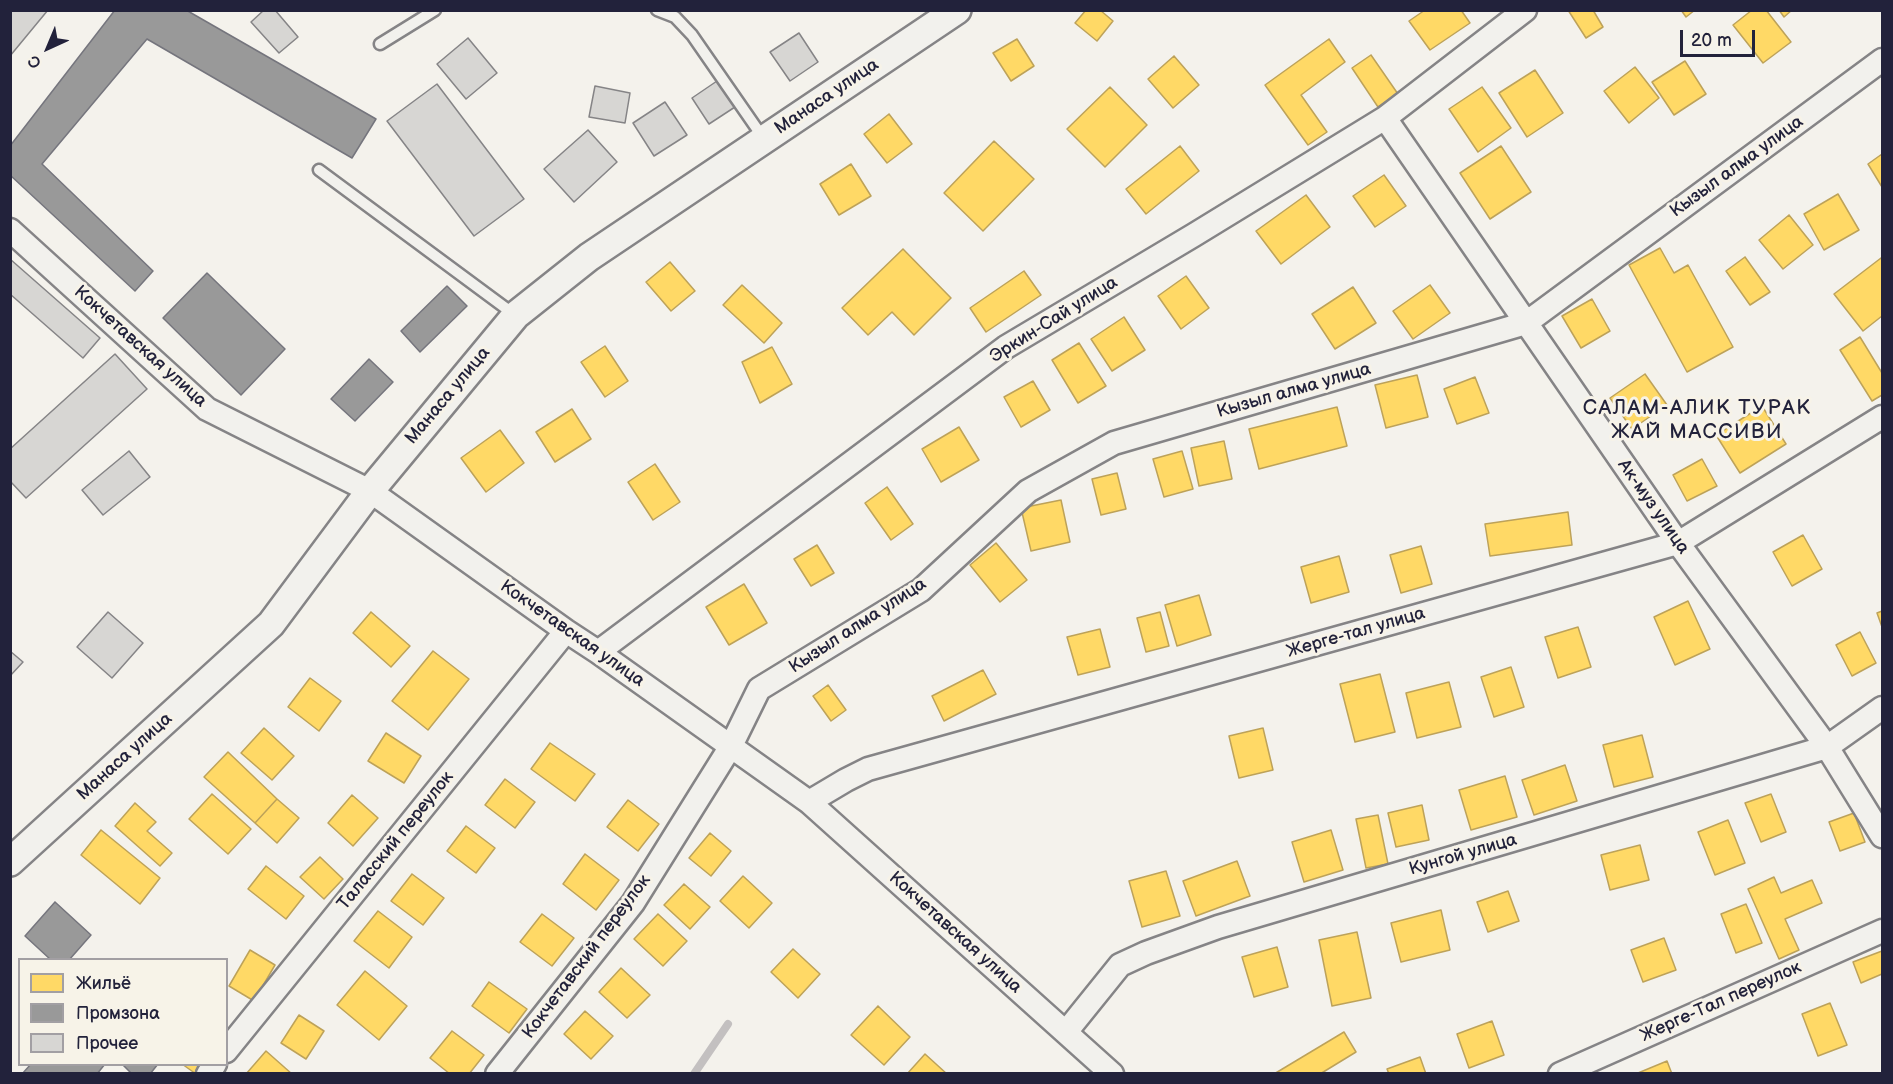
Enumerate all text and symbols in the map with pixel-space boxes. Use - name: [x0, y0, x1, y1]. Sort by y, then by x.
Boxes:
- north arrow: [18, 18, 78, 78]
- scale bar: [1683, 18, 1758, 56]
- text: 20 m: [1691, 30, 1732, 51]
- text: С: [25, 51, 46, 72]
- street label: Манаса улица: [771, 54, 883, 140]
- street label: Кызыл алма улица: [1666, 111, 1808, 223]
- street label: Эркин-Сай улица: [986, 272, 1122, 368]
- street label: Кокчетавская улица: [69, 282, 211, 412]
- street label: Манаса улица: [401, 343, 495, 449]
- street label: Кызыл алма улица: [1214, 359, 1374, 423]
- district label: САЛАМ-АЛИК ТУРАК ЖАЙ МАССИВИ: [1583, 396, 1811, 446]
- street label: Ак-муз улица: [1612, 456, 1694, 558]
- street label: Кызыл алма улица: [785, 574, 931, 678]
- street label: Кокчетавская улица: [496, 576, 648, 692]
- street label: Жерге-тал улица: [1284, 603, 1428, 663]
- street label: Манаса улица: [73, 709, 177, 805]
- street label: Таласский переулок: [333, 767, 459, 915]
- street label: Кунгой улица: [1407, 829, 1519, 881]
- street label: Кокчетавская улица: [884, 868, 1026, 998]
- street label: Кокчетавский переулок: [518, 871, 656, 1043]
- street label: Жерге-Тал переулок: [1637, 957, 1805, 1047]
- legend: [18, 958, 228, 1066]
- text: Жильё: [76, 973, 131, 994]
- text: Промзона: [76, 1003, 160, 1024]
- text: Прочее: [76, 1033, 138, 1054]

